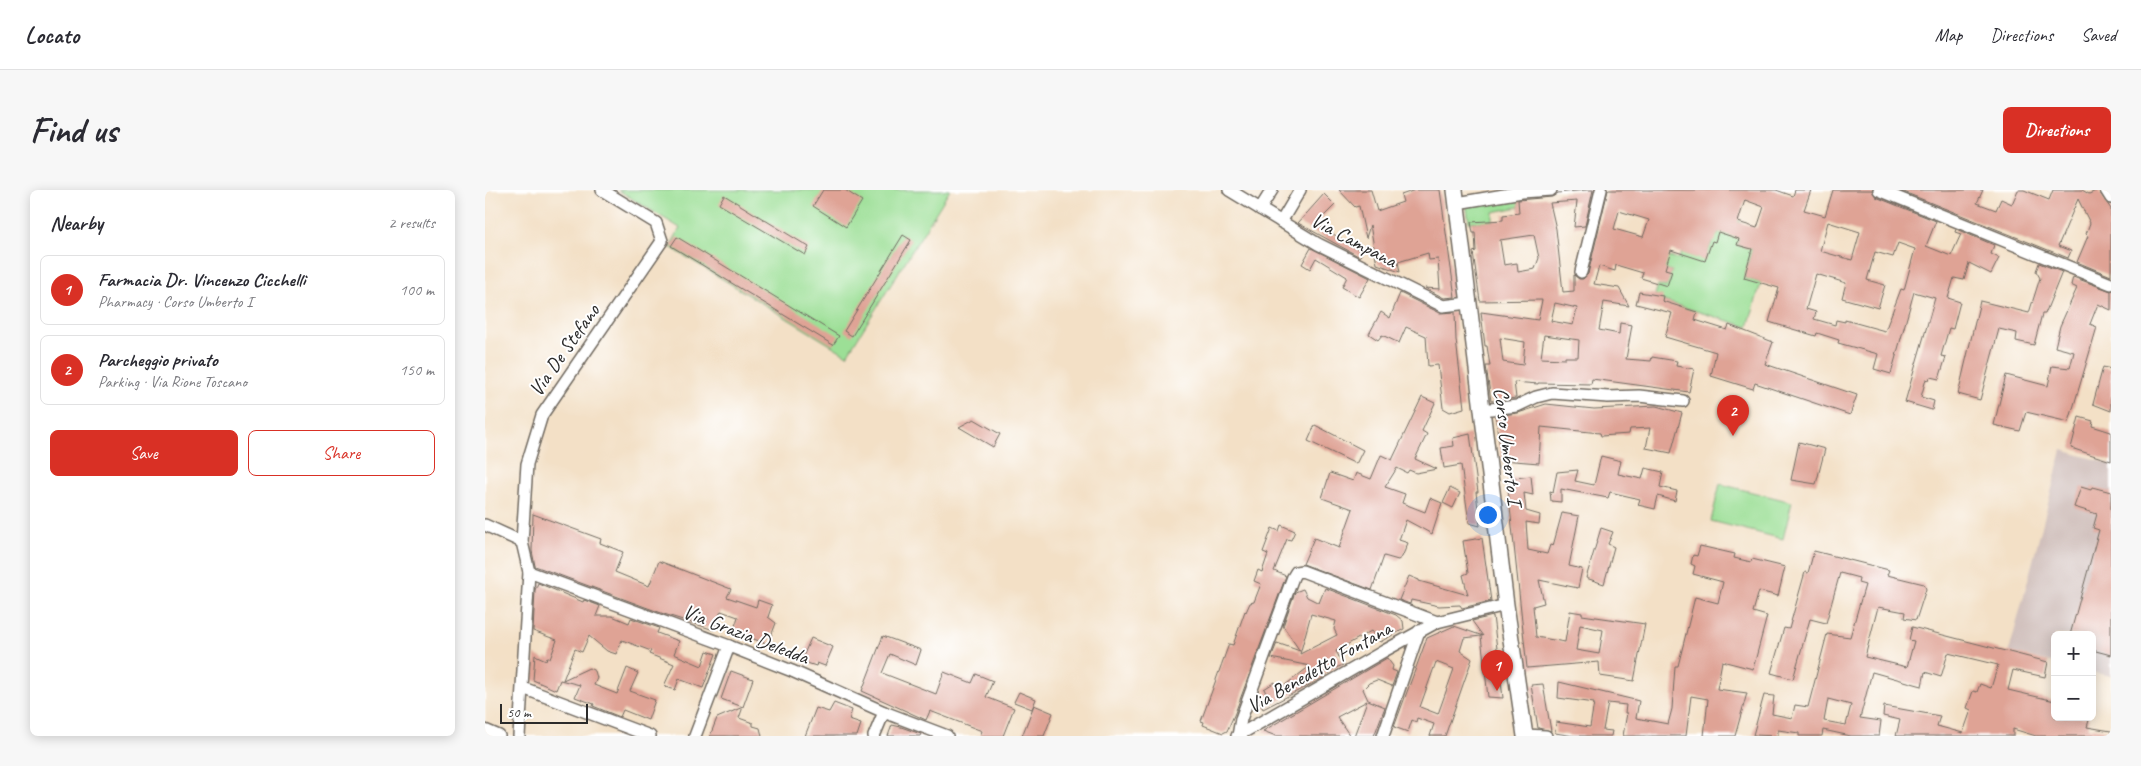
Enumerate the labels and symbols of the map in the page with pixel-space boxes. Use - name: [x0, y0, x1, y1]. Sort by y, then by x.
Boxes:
- street label: Via Campana: [1307, 207, 1403, 274]
- street label: Via De Stefano: [523, 298, 606, 401]
- street label: Corso Umberto I: [1488, 386, 1529, 511]
- pin: 2: [1717, 395, 1749, 436]
- your location: [1475, 502, 1501, 528]
- street label: Via Grazia Deledda: [679, 598, 814, 670]
- street label: Via Benedetto Fontana: [1242, 614, 1398, 719]
- pin: 1: [1481, 650, 1513, 691]
- scale bar: [500, 701, 587, 724]

